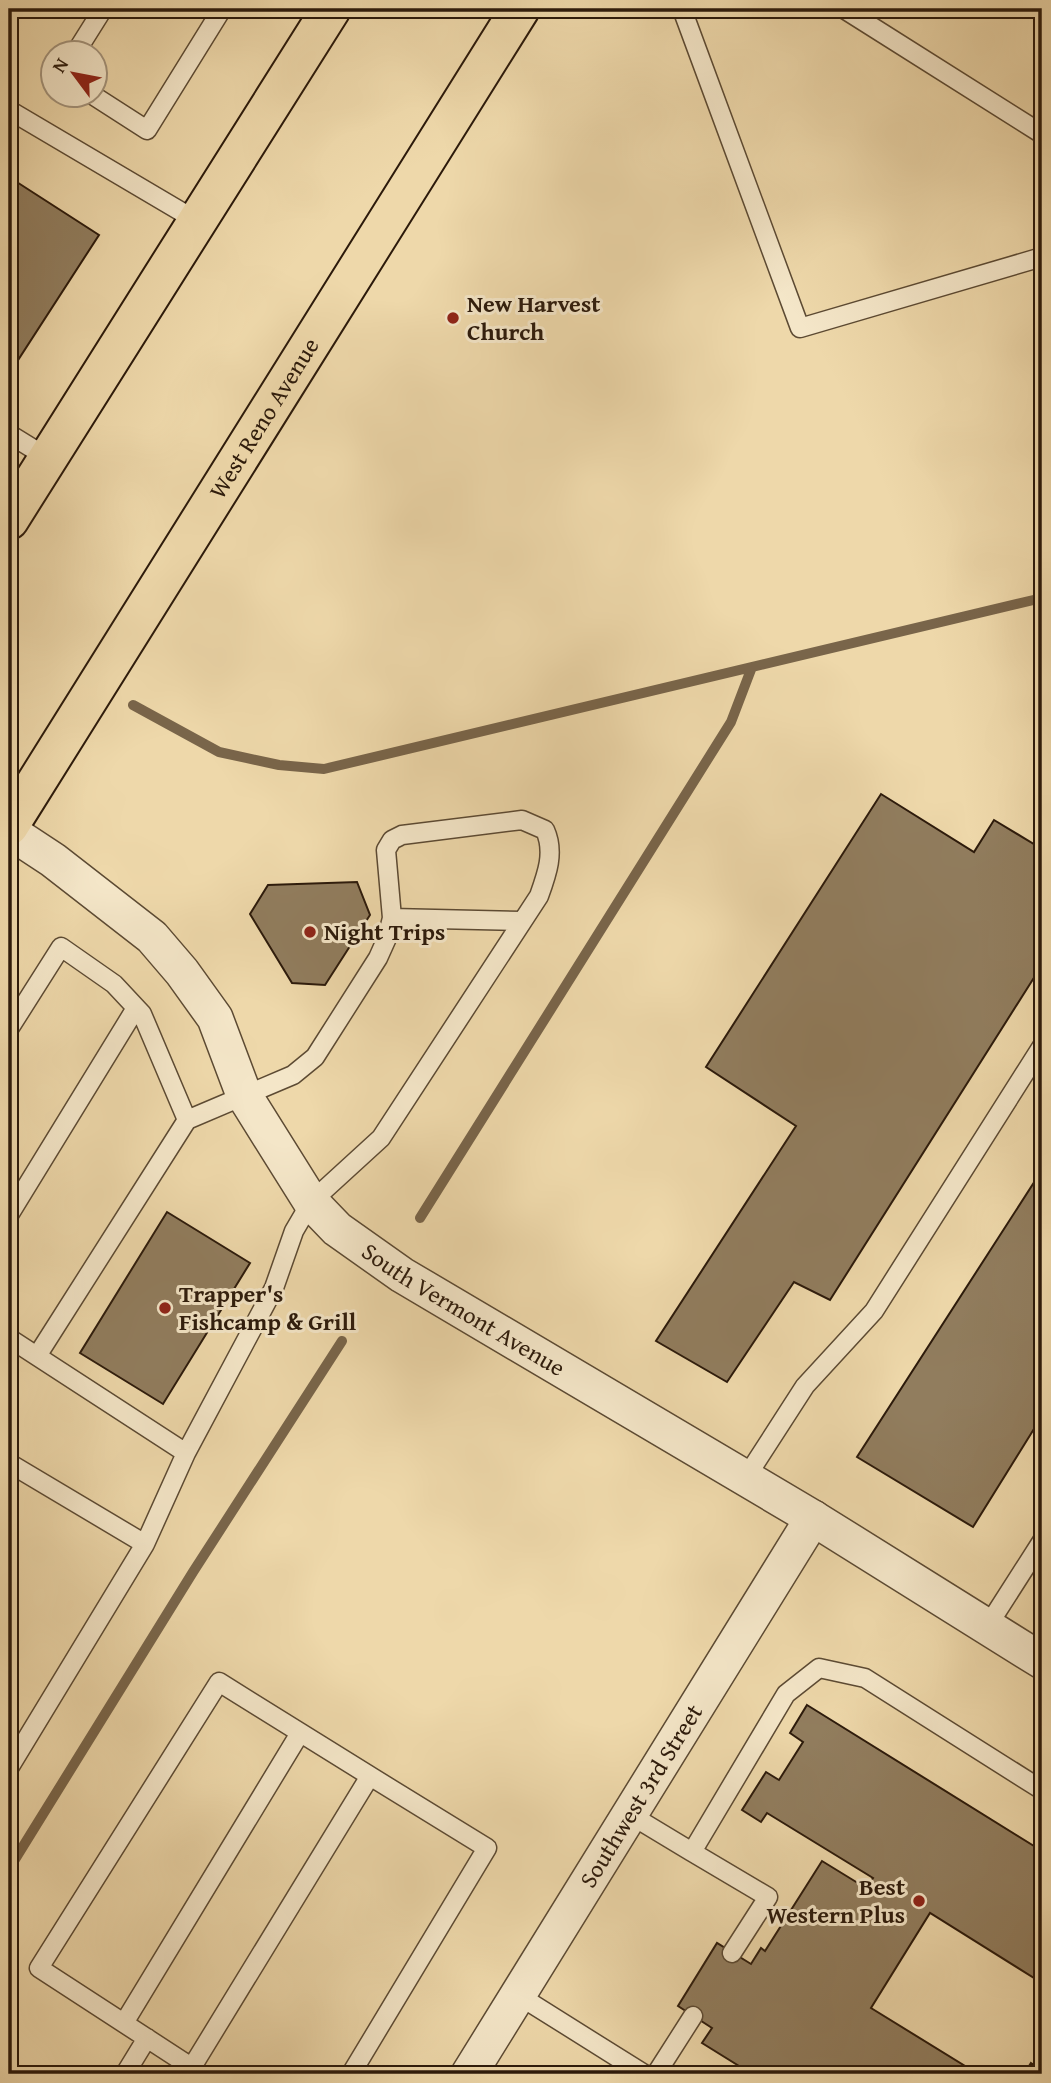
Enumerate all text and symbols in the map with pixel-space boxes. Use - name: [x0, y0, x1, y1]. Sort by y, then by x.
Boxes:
- north arrow: [38, 38, 108, 108]
- text: N: [44, 52, 75, 78]
- place label: New Harvest Church: [467, 286, 600, 349]
- marker: New Harvest Church: [445, 310, 461, 326]
- street label: West Reno Avenue: [200, 331, 327, 505]
- place label: Night Trips: [324, 914, 445, 949]
- marker: Night Trips: [302, 924, 318, 940]
- street label: South Vermont Avenue: [355, 1234, 572, 1385]
- place label: Trapper's Fishcamp & Grill: [179, 1276, 357, 1339]
- marker: Trapper's Fishcamp & Grill: [157, 1300, 173, 1316]
- street label: Southwest 3rd Street: [570, 1697, 711, 1894]
- place label: Best Western Plus: [767, 1869, 905, 1932]
- marker: Best Western Plus: [911, 1893, 927, 1909]

